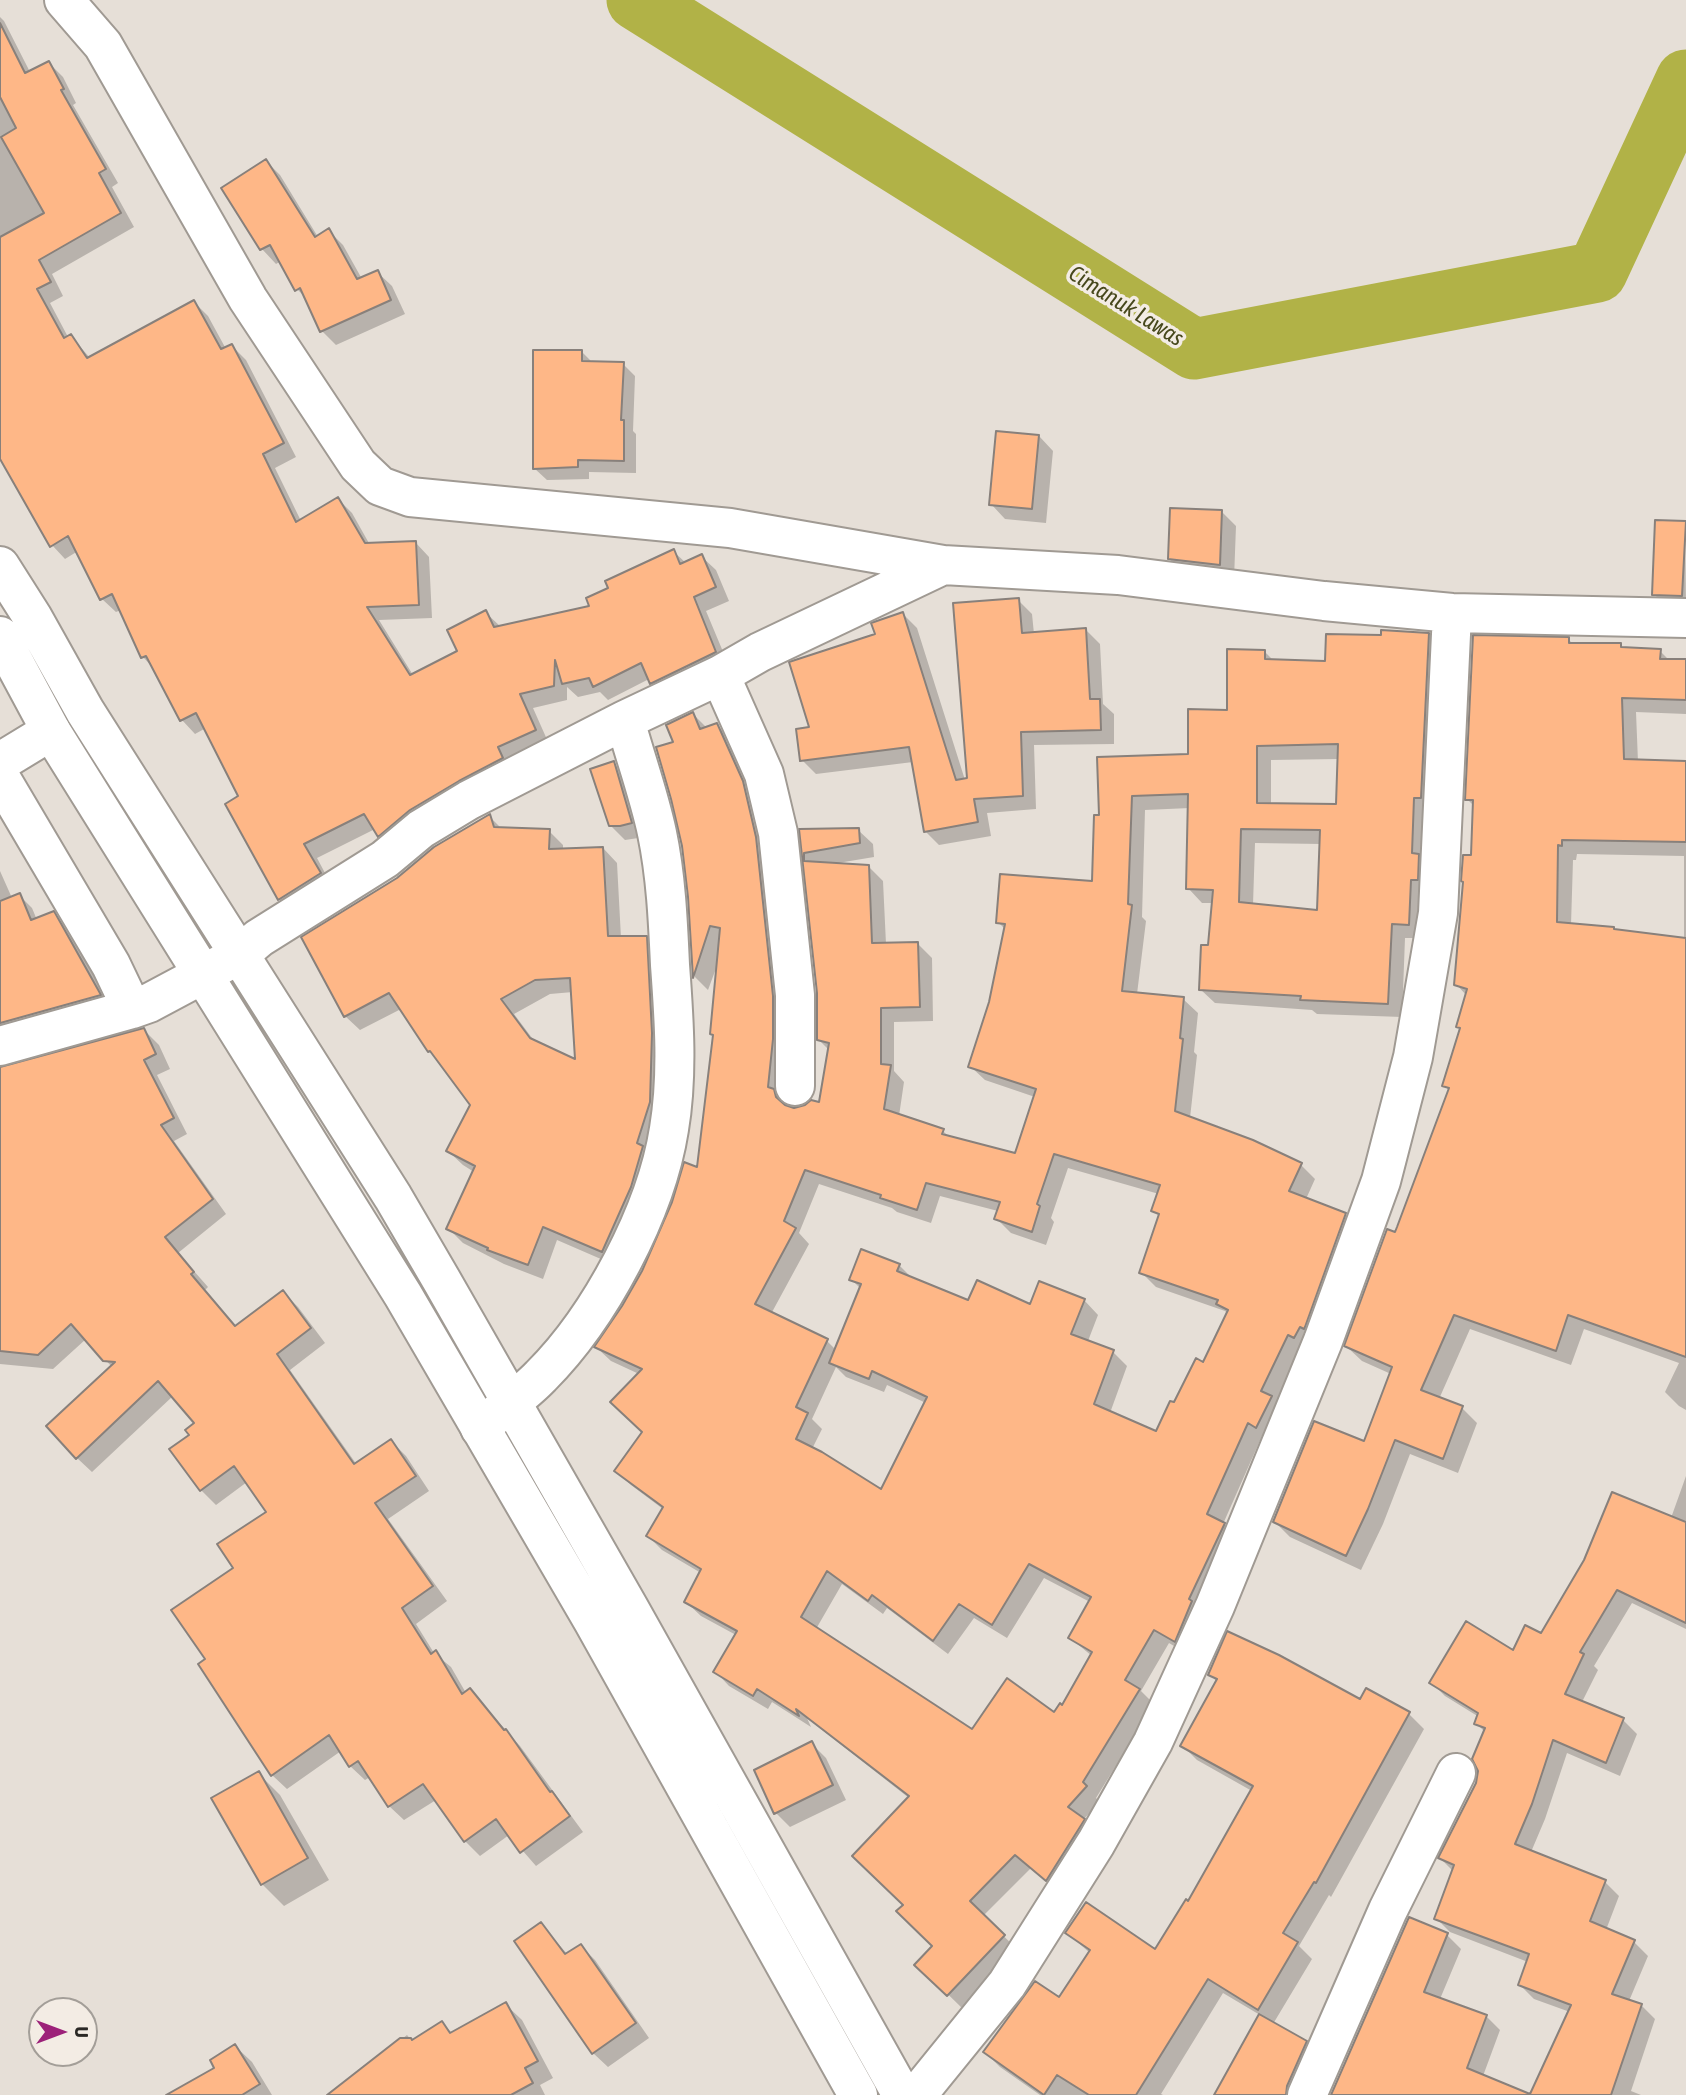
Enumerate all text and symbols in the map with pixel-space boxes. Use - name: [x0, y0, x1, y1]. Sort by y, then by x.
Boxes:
- water label: Cimanuk Lawas: [1063, 260, 1189, 352]
- north arrow: [28, 1997, 98, 2067]
- text: U: [71, 2026, 93, 2038]

